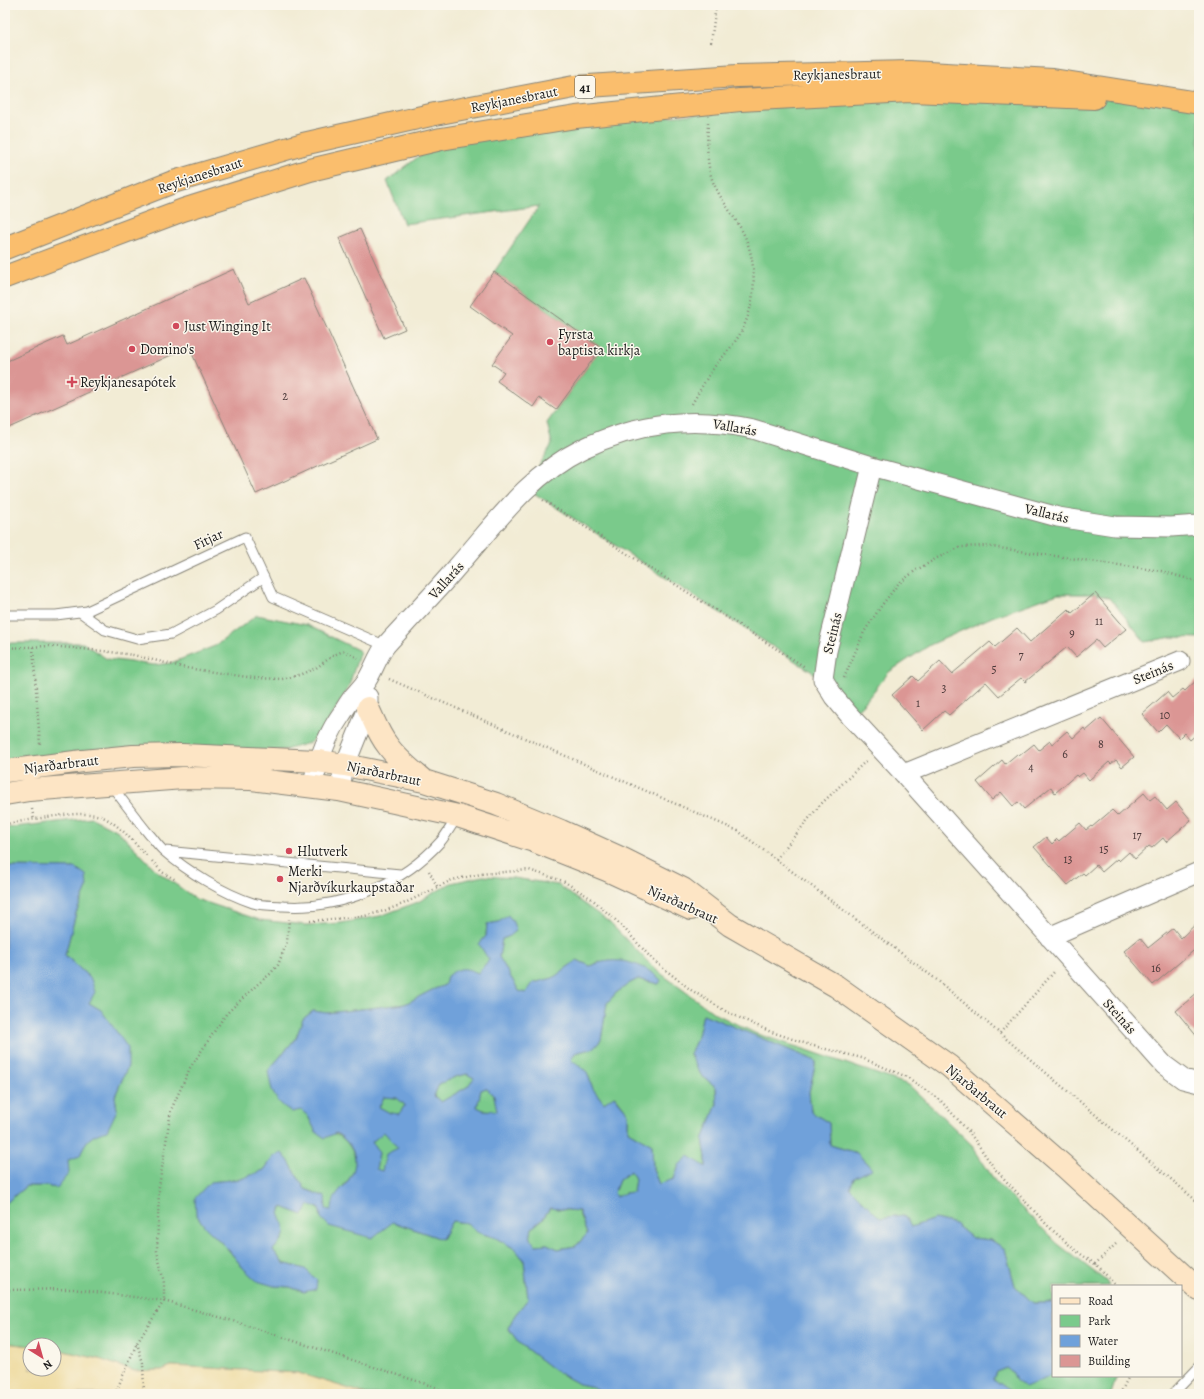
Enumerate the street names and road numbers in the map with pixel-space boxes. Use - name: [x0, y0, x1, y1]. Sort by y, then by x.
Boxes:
- street label: Reykjanesbraut: [793, 64, 882, 85]
- road number: 41: [575, 76, 595, 98]
- street label: Reykjanesbraut: [469, 82, 560, 117]
- street label: Reykjanesbraut: [155, 153, 245, 198]
- street label: Vallarás: [710, 414, 759, 441]
- street label: Vallarás: [1022, 499, 1071, 528]
- street label: Fitjar: [190, 524, 227, 555]
- street label: Vallarás: [424, 557, 468, 604]
- street label: Steinás: [818, 610, 847, 656]
- street label: Steinás: [1130, 656, 1176, 689]
- street label: Njarðarbraut: [22, 750, 100, 779]
- street label: Njarðarbraut: [345, 756, 423, 791]
- street label: Njarðarbraut: [645, 880, 721, 929]
- street label: Steinás: [1098, 994, 1141, 1038]
- street label: Njarðarbraut: [942, 1060, 1012, 1123]

